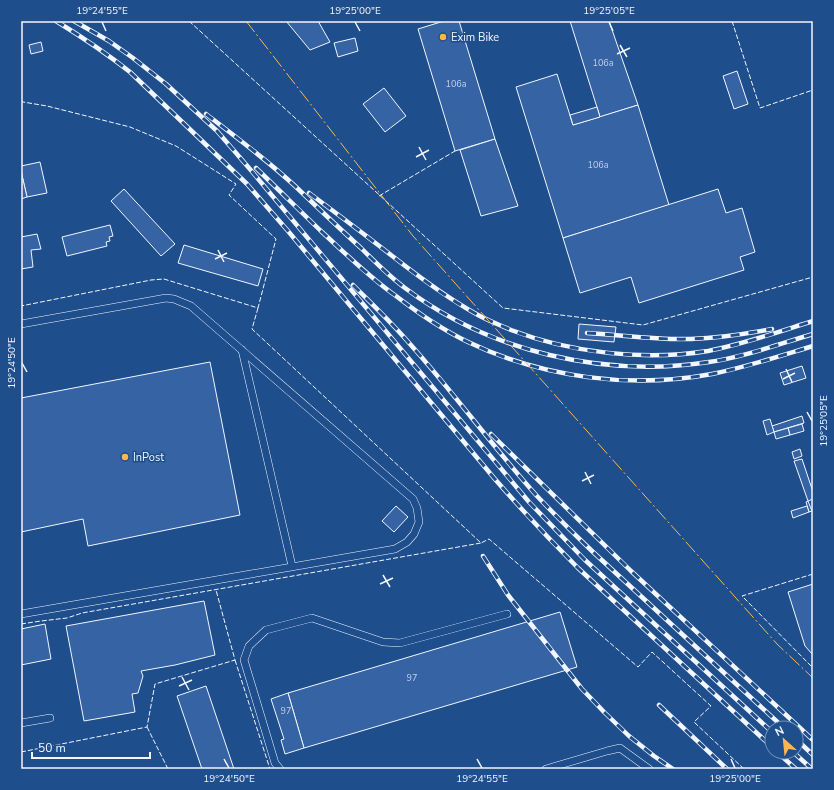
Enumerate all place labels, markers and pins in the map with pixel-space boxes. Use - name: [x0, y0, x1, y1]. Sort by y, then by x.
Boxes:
- place label: Exim Bike: [451, 30, 499, 45]
- marker: Exim Bike: [438, 32, 448, 42]
- place label: InPost: [133, 450, 164, 465]
- marker: InPost: [120, 452, 130, 462]

